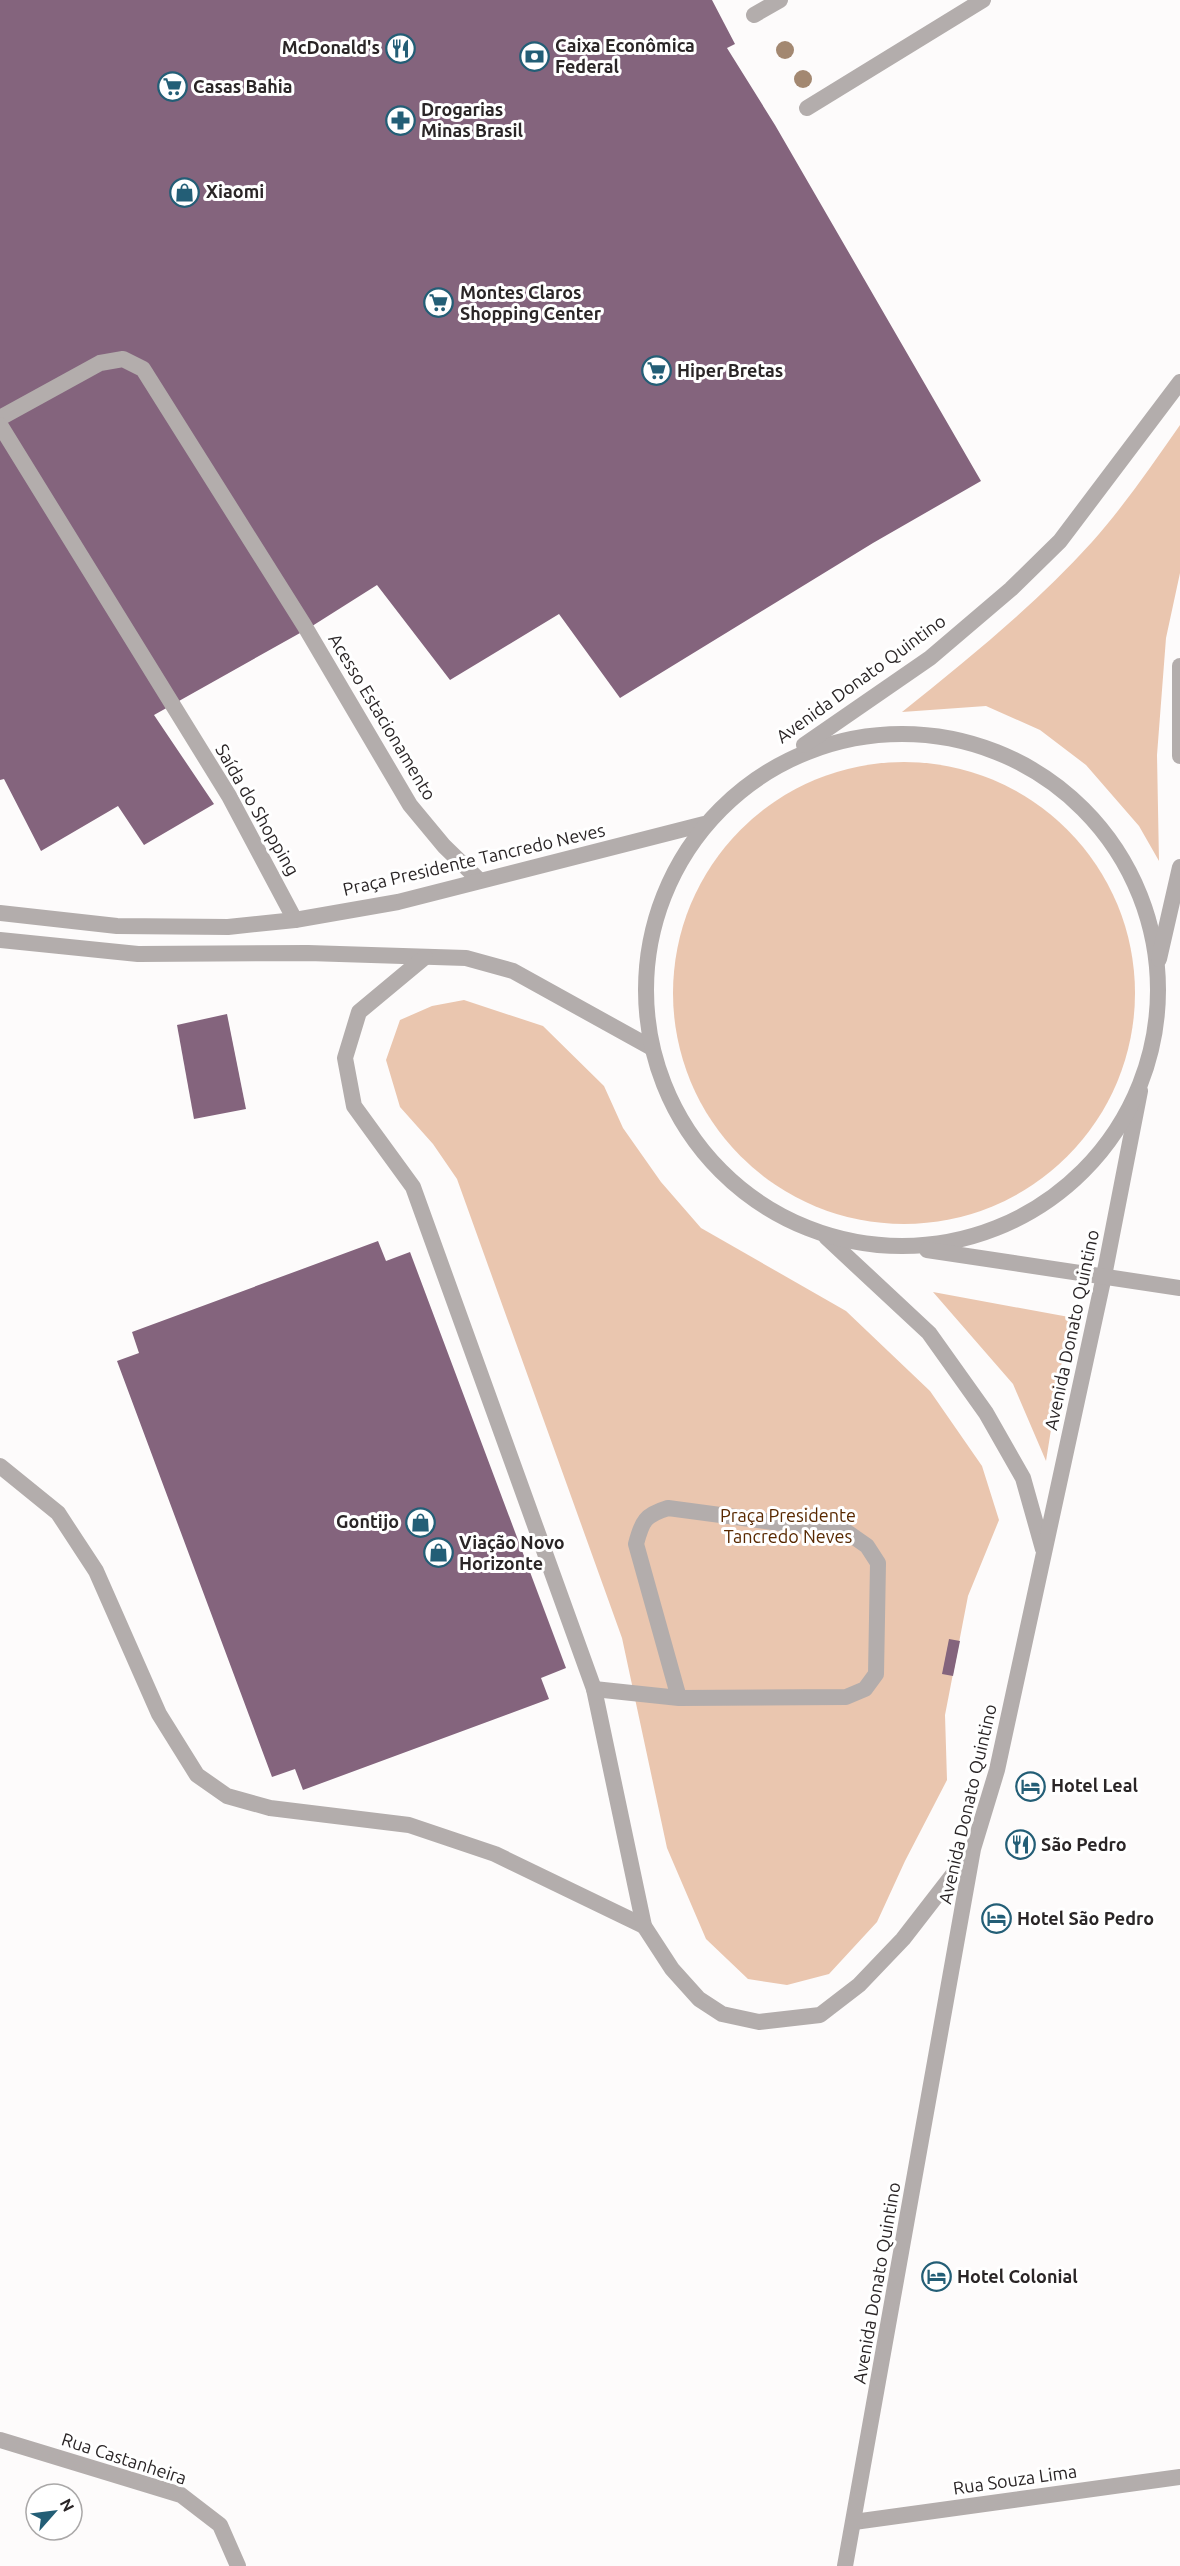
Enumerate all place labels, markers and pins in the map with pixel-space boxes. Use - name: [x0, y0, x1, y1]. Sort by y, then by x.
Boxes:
- restaurant icon: McDonald's: [385, 32, 417, 64]
- place label: Caixa Econômica Federal: [555, 35, 695, 76]
- place label: McDonald's: [282, 37, 380, 57]
- bank icon: Caixa Econômica Federal: [518, 40, 550, 72]
- supermarket icon: Casas Bahia: [156, 71, 188, 103]
- place label: Casas Bahia: [193, 76, 292, 96]
- place label: Drogarias Minas Brasil: [421, 99, 524, 140]
- pharmacy icon: Drogarias Minas Brasil: [384, 104, 416, 136]
- shop icon: Xiaomi: [169, 176, 201, 208]
- place label: Xiaomi: [206, 181, 264, 201]
- place label: Montes Claros Shopping Center: [460, 282, 602, 323]
- supermarket icon: Montes Claros Shopping Center: [423, 287, 455, 319]
- supermarket icon: Hiper Bretas: [640, 355, 672, 387]
- place label: Hiper Bretas: [677, 360, 783, 380]
- shop icon: Gontijo: [404, 1506, 436, 1538]
- place label: Gontijo: [336, 1511, 399, 1531]
- place label: Viação Novo Horizonte: [459, 1532, 565, 1573]
- shop icon: Viação Novo Horizonte: [422, 1537, 454, 1569]
- hotel icon: Hotel Leal: [1014, 1770, 1046, 1802]
- place label: Hotel Leal: [1051, 1775, 1138, 1795]
- restaurant icon: São Pedro: [1004, 1829, 1036, 1861]
- place label: São Pedro: [1041, 1834, 1127, 1854]
- hotel icon: Hotel São Pedro: [980, 1903, 1012, 1935]
- place label: Hotel São Pedro: [1017, 1908, 1154, 1928]
- hotel icon: Hotel Colonial: [920, 2261, 952, 2293]
- place label: Hotel Colonial: [957, 2266, 1078, 2286]

